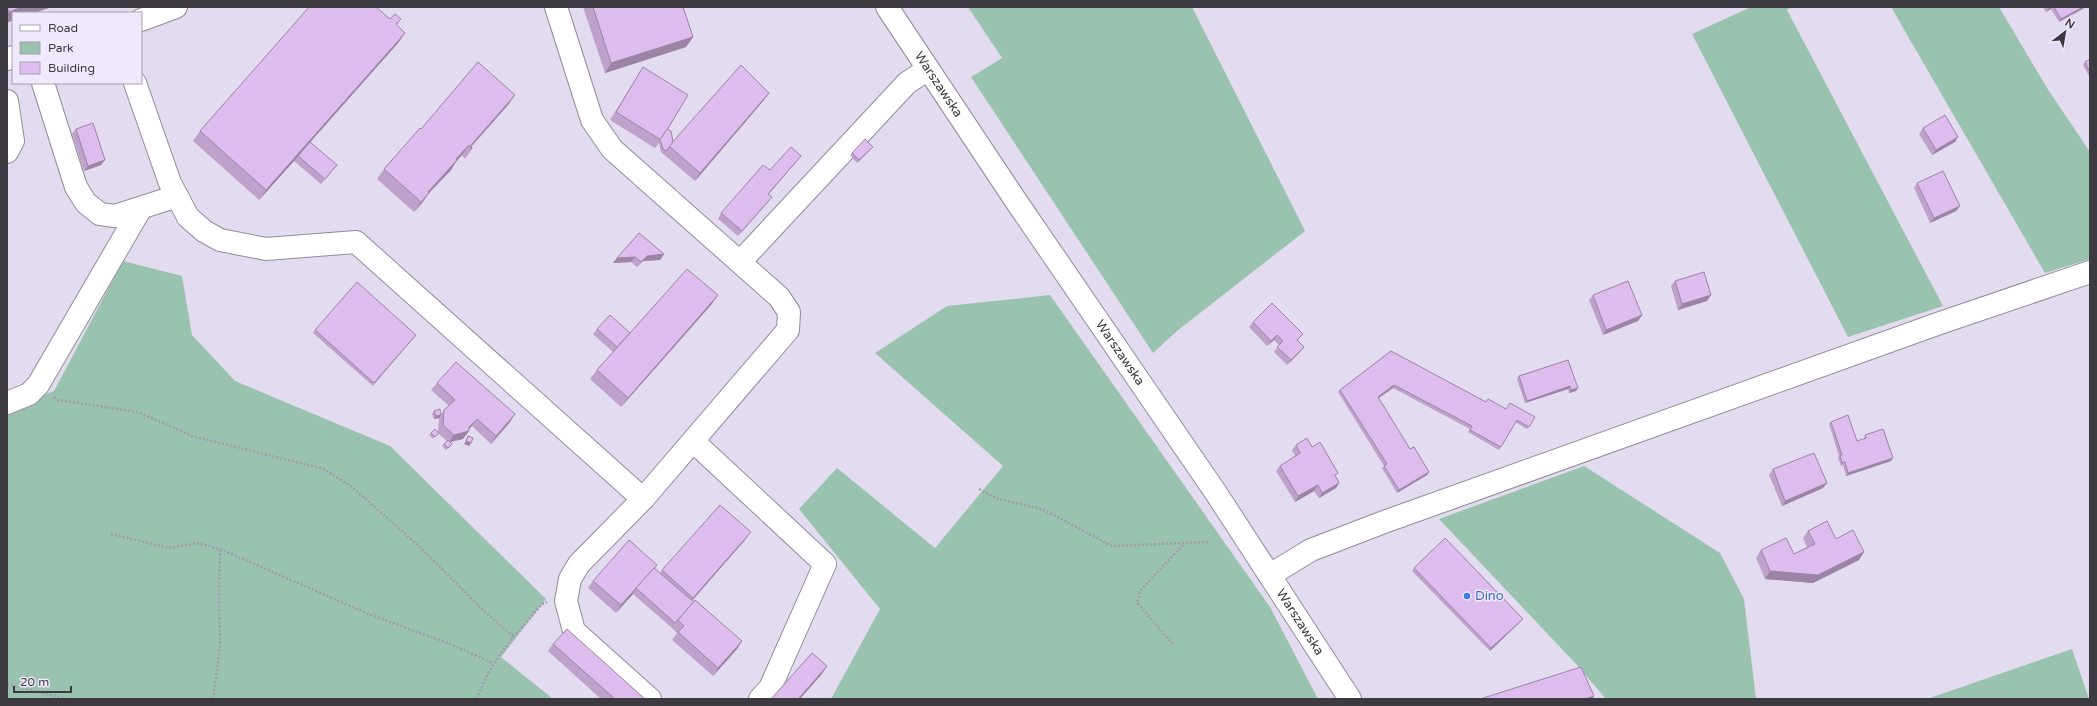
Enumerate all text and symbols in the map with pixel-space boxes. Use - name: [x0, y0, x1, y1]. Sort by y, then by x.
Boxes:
- legend: [12, 12, 142, 84]
- north arrow: [2045, 12, 2085, 52]
- text: N: [2063, 16, 2077, 32]
- text: Road: [48, 21, 78, 35]
- text: Park: [48, 41, 74, 55]
- street label: Warszawska: [911, 48, 966, 120]
- text: Building: [48, 61, 95, 75]
- street label: Warszawska: [1092, 317, 1148, 389]
- street label: Warszawska: [1273, 586, 1327, 658]
- place label: Dino: [1475, 588, 1504, 604]
- marker: Dino: [1462, 591, 1472, 601]
- scale bar: [14, 668, 71, 694]
- text: 20 m: [20, 675, 49, 689]

